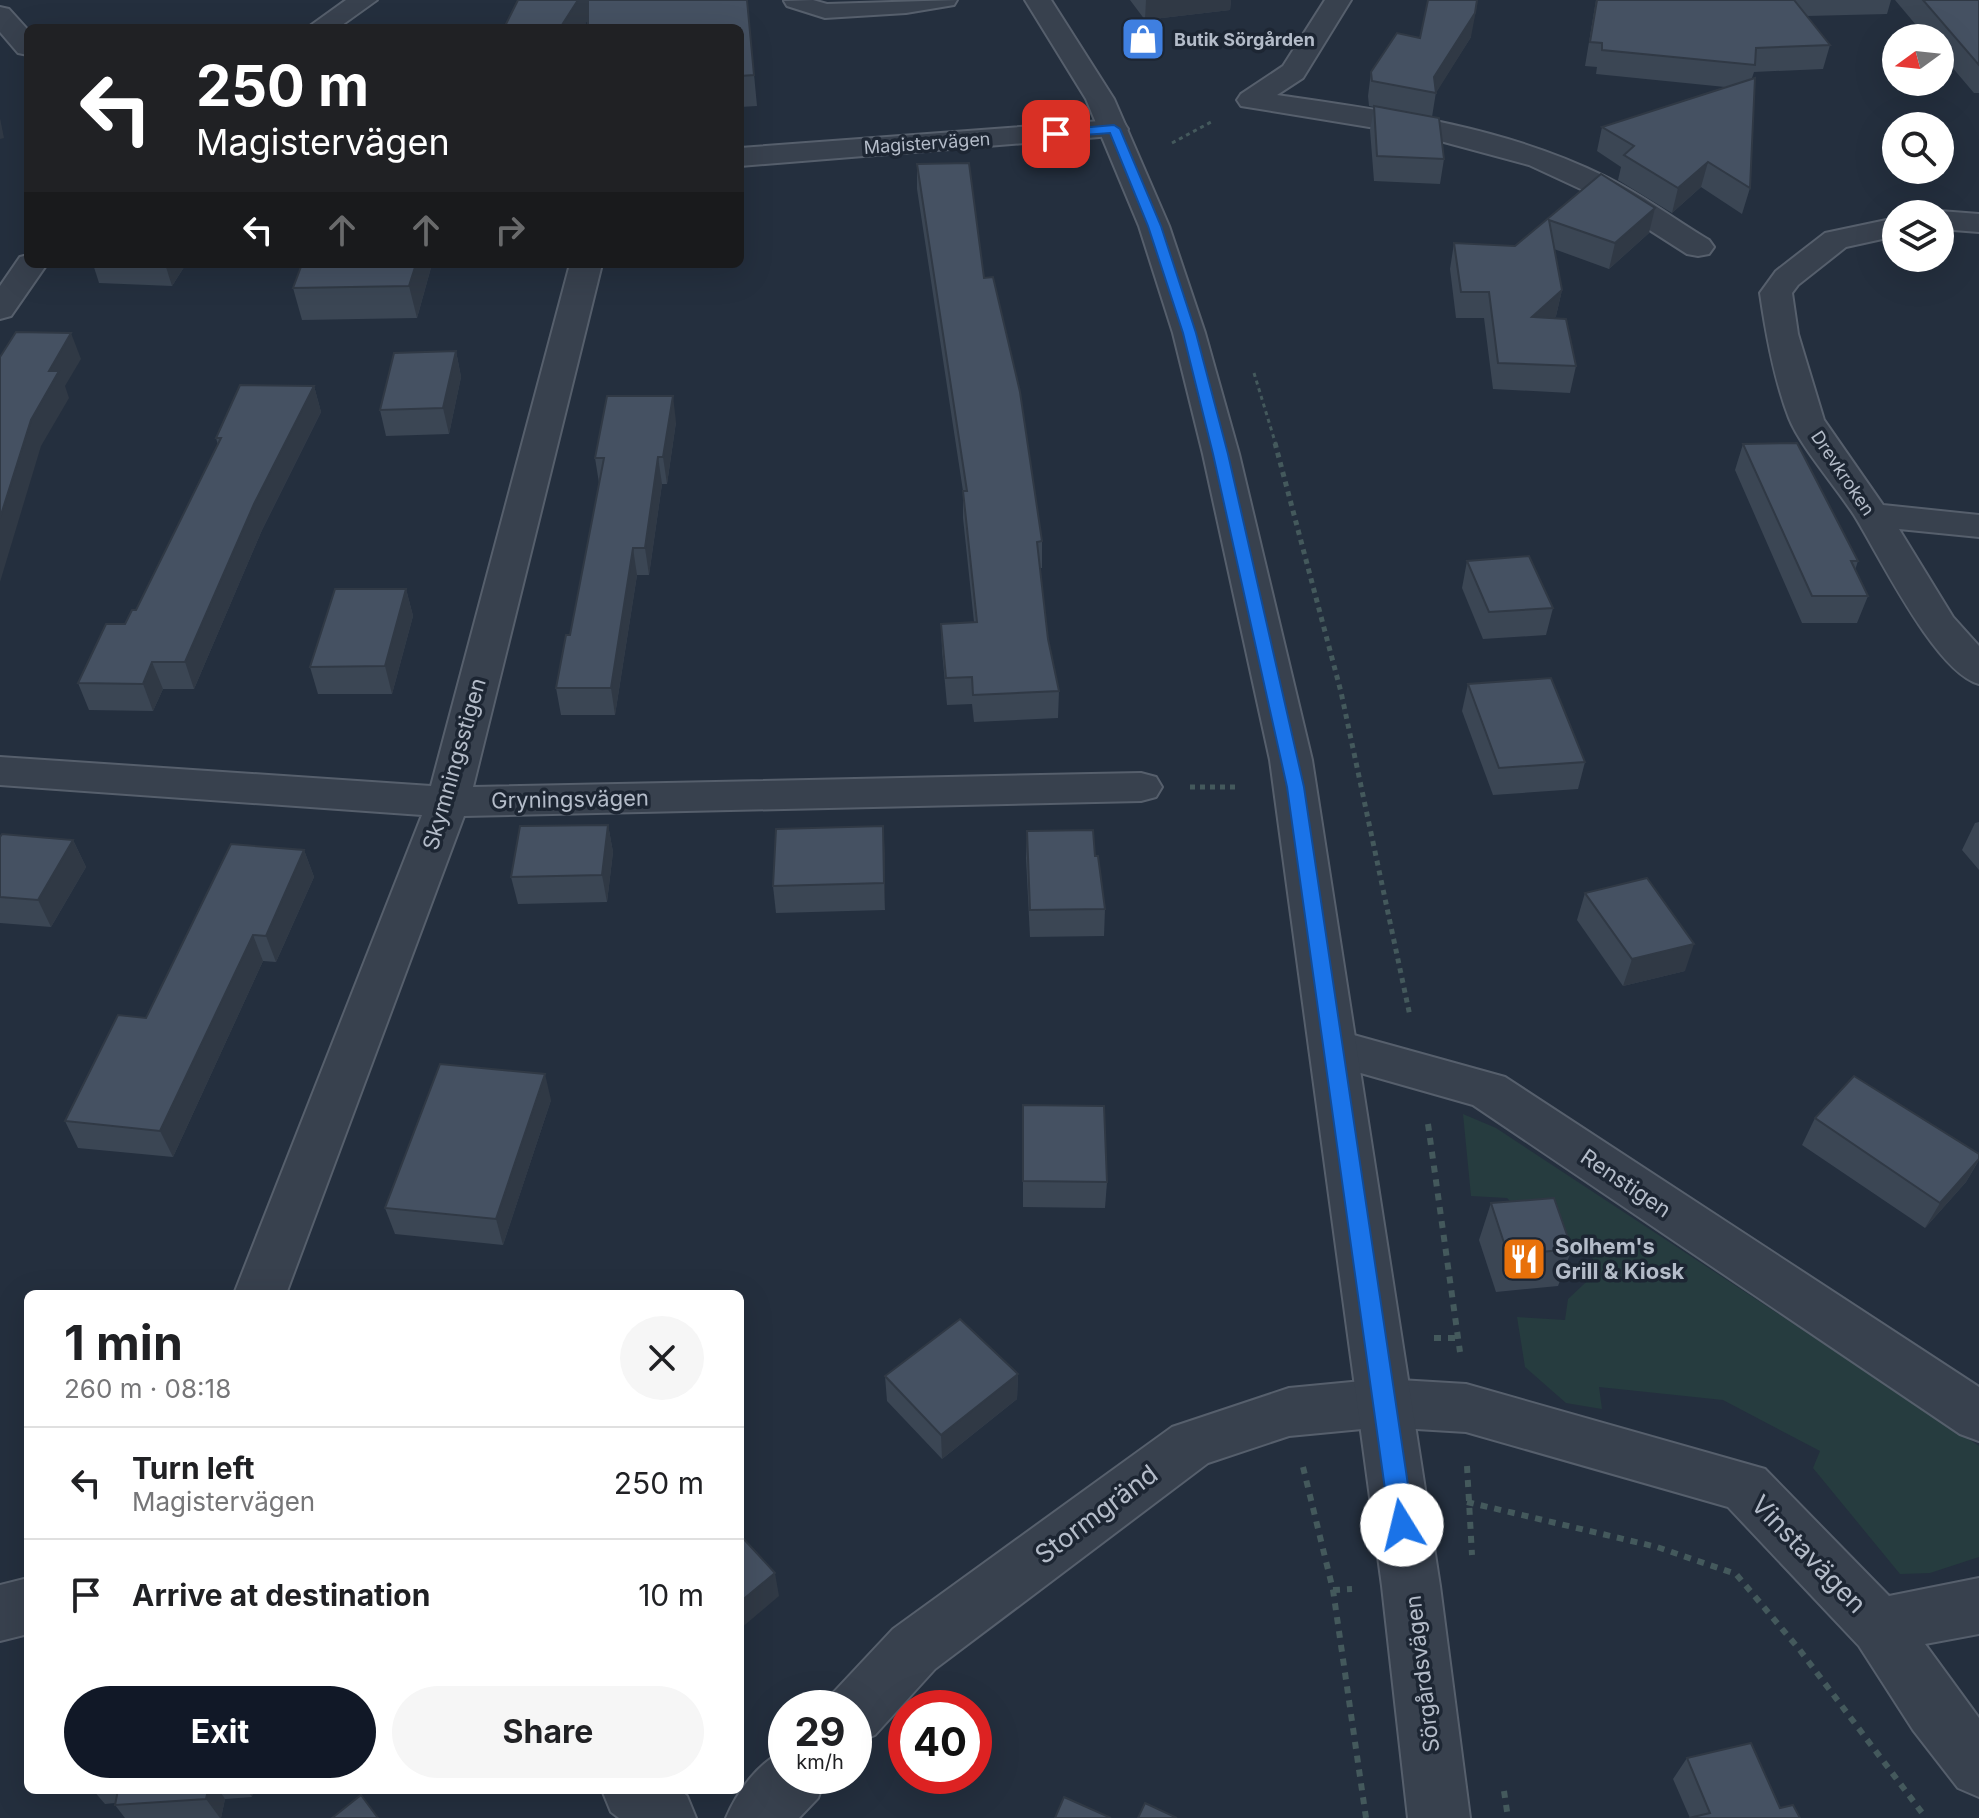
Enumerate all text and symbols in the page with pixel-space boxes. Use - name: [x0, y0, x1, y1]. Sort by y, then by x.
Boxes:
- shop icon: Butik Sörgården: [1119, 15, 1167, 63]
- north arrow: [1882, 24, 1954, 96]
- map controls: [1882, 24, 1954, 272]
- place label: Butik Sörgården: [1174, 29, 1315, 50]
- text: 250 m: [196, 52, 369, 120]
- icon: left: [64, 56, 168, 160]
- pin: [1022, 100, 1090, 168]
- icon: arrive: [1034, 112, 1078, 156]
- button: search: [1882, 112, 1954, 184]
- text: Magistervägen: [196, 120, 450, 164]
- street label: Magistervägen: [863, 128, 991, 158]
- button: layers: [1882, 200, 1954, 272]
- icon: left: [236, 208, 280, 252]
- icon: ahead: [320, 208, 364, 252]
- icon: ahead: [404, 208, 448, 252]
- icon: right: [488, 208, 532, 252]
- street label: Drevkroken: [1807, 427, 1879, 519]
- street label: Skymningsstigen: [417, 675, 491, 853]
- street label: Gryningsvägen: [491, 785, 649, 813]
- street label: Renstigen: [1576, 1143, 1676, 1223]
- place label: Solhem's Grill & Kiosk: [1555, 1233, 1684, 1284]
- restaurant icon: Solhem's Grill & Kiosk: [1500, 1235, 1548, 1283]
- text: 1 min: [64, 1313, 183, 1372]
- button: close: [620, 1316, 704, 1400]
- text: 260 m · 08:18: [64, 1373, 231, 1404]
- text: Turn left: [132, 1450, 254, 1486]
- street label: Stormgränd: [1029, 1458, 1163, 1570]
- icon: left: [64, 1461, 108, 1505]
- text: 250 m: [614, 1465, 704, 1501]
- position arrow: [1360, 1483, 1444, 1567]
- text: Magistervägen: [132, 1486, 315, 1517]
- street label: Vinstavägen: [1745, 1489, 1873, 1619]
- icon: arrive: [64, 1573, 108, 1617]
- text: Arrive at destination: [132, 1577, 430, 1613]
- text: 10 m: [638, 1577, 704, 1613]
- street label: Sörgårdsvägen: [1399, 1594, 1445, 1754]
- button: Exit: [64, 1686, 376, 1778]
- button: Share: [392, 1686, 704, 1778]
- speed limit sign: 40: [888, 1690, 992, 1794]
- text: 29: [794, 1707, 846, 1756]
- text: km/h: [796, 1750, 844, 1774]

